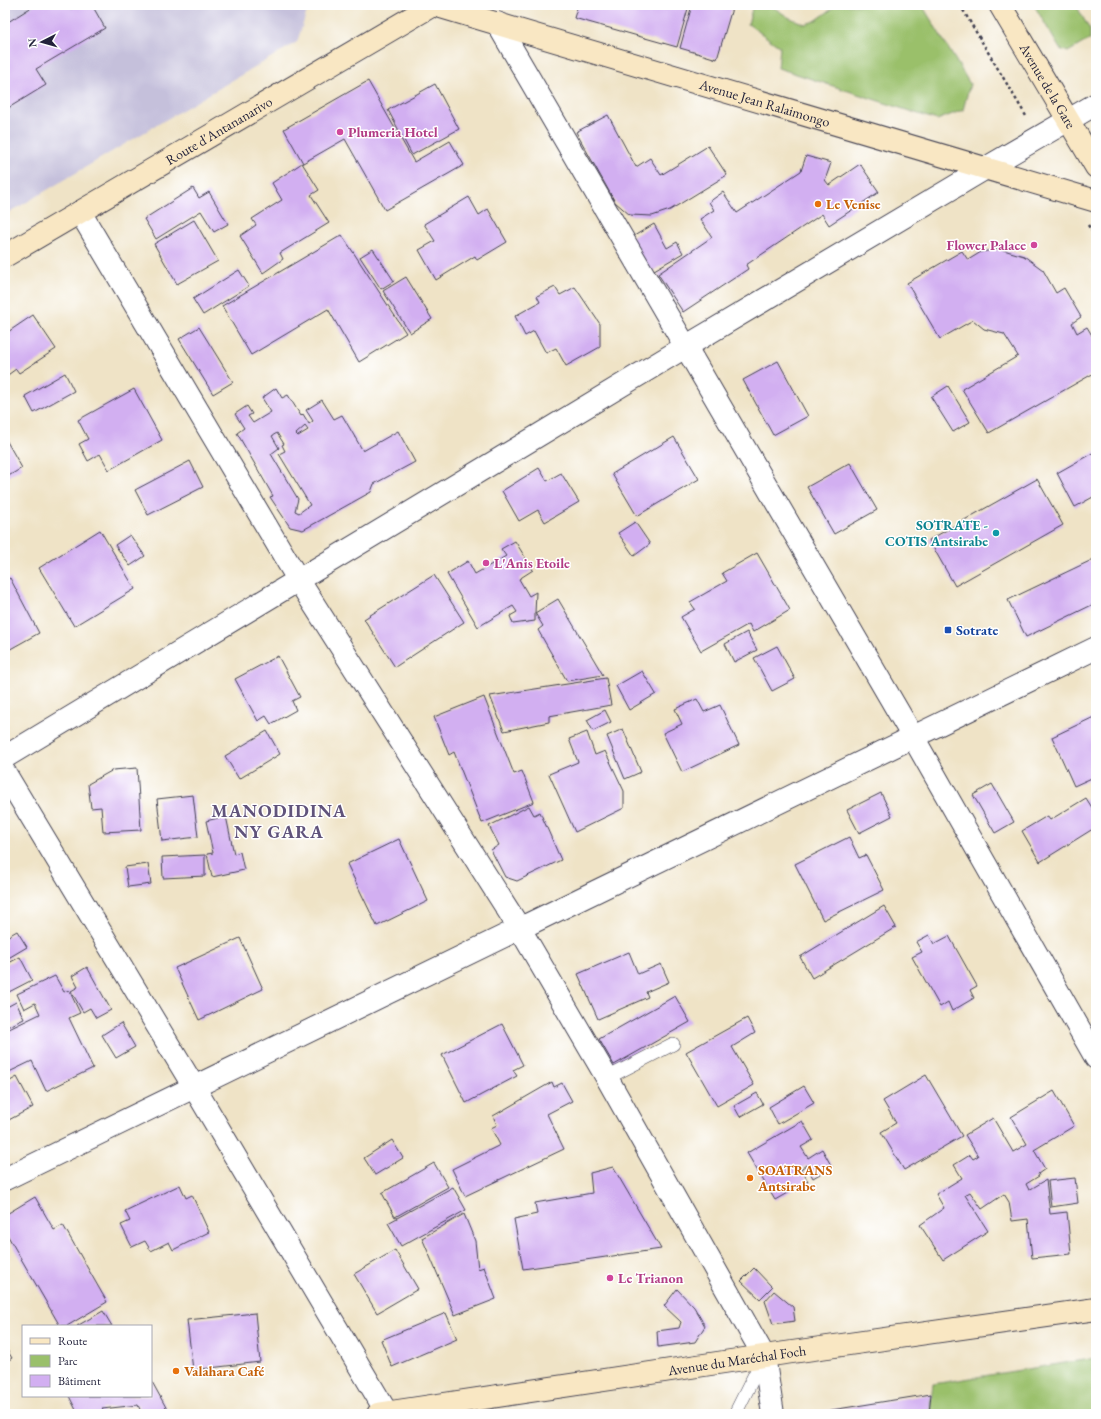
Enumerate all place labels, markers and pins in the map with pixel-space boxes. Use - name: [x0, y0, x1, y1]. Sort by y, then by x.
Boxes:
- place label: Plumeria Hotel: [348, 123, 438, 141]
- marker: Plumeria Hotel: [335, 127, 345, 137]
- place label: Le Venise: [826, 195, 881, 213]
- marker: Le Venise: [813, 199, 823, 209]
- place label: Flower Palace: [947, 236, 1026, 254]
- marker: Flower Palace: [1029, 240, 1039, 250]
- place label: SOTRATE - COTIS Antsirabe: [885, 516, 989, 550]
- marker: SOTRATE - COTIS Antsirabe: [991, 528, 1001, 538]
- place label: L'Anis Etoile: [494, 554, 570, 572]
- marker: L'Anis Etoile: [481, 558, 491, 568]
- place label: Sotrate: [956, 621, 998, 639]
- marker: Sotrate: [943, 625, 953, 635]
- place label: SOATRANS Antsirabe: [757, 1161, 832, 1195]
- marker: SOATRANS Antsirabe: [745, 1173, 755, 1183]
- place label: Le Trianon: [618, 1269, 684, 1287]
- marker: Le Trianon: [605, 1273, 615, 1283]
- place label: Valahara Café: [184, 1362, 264, 1380]
- marker: Valahara Café: [171, 1366, 181, 1376]

